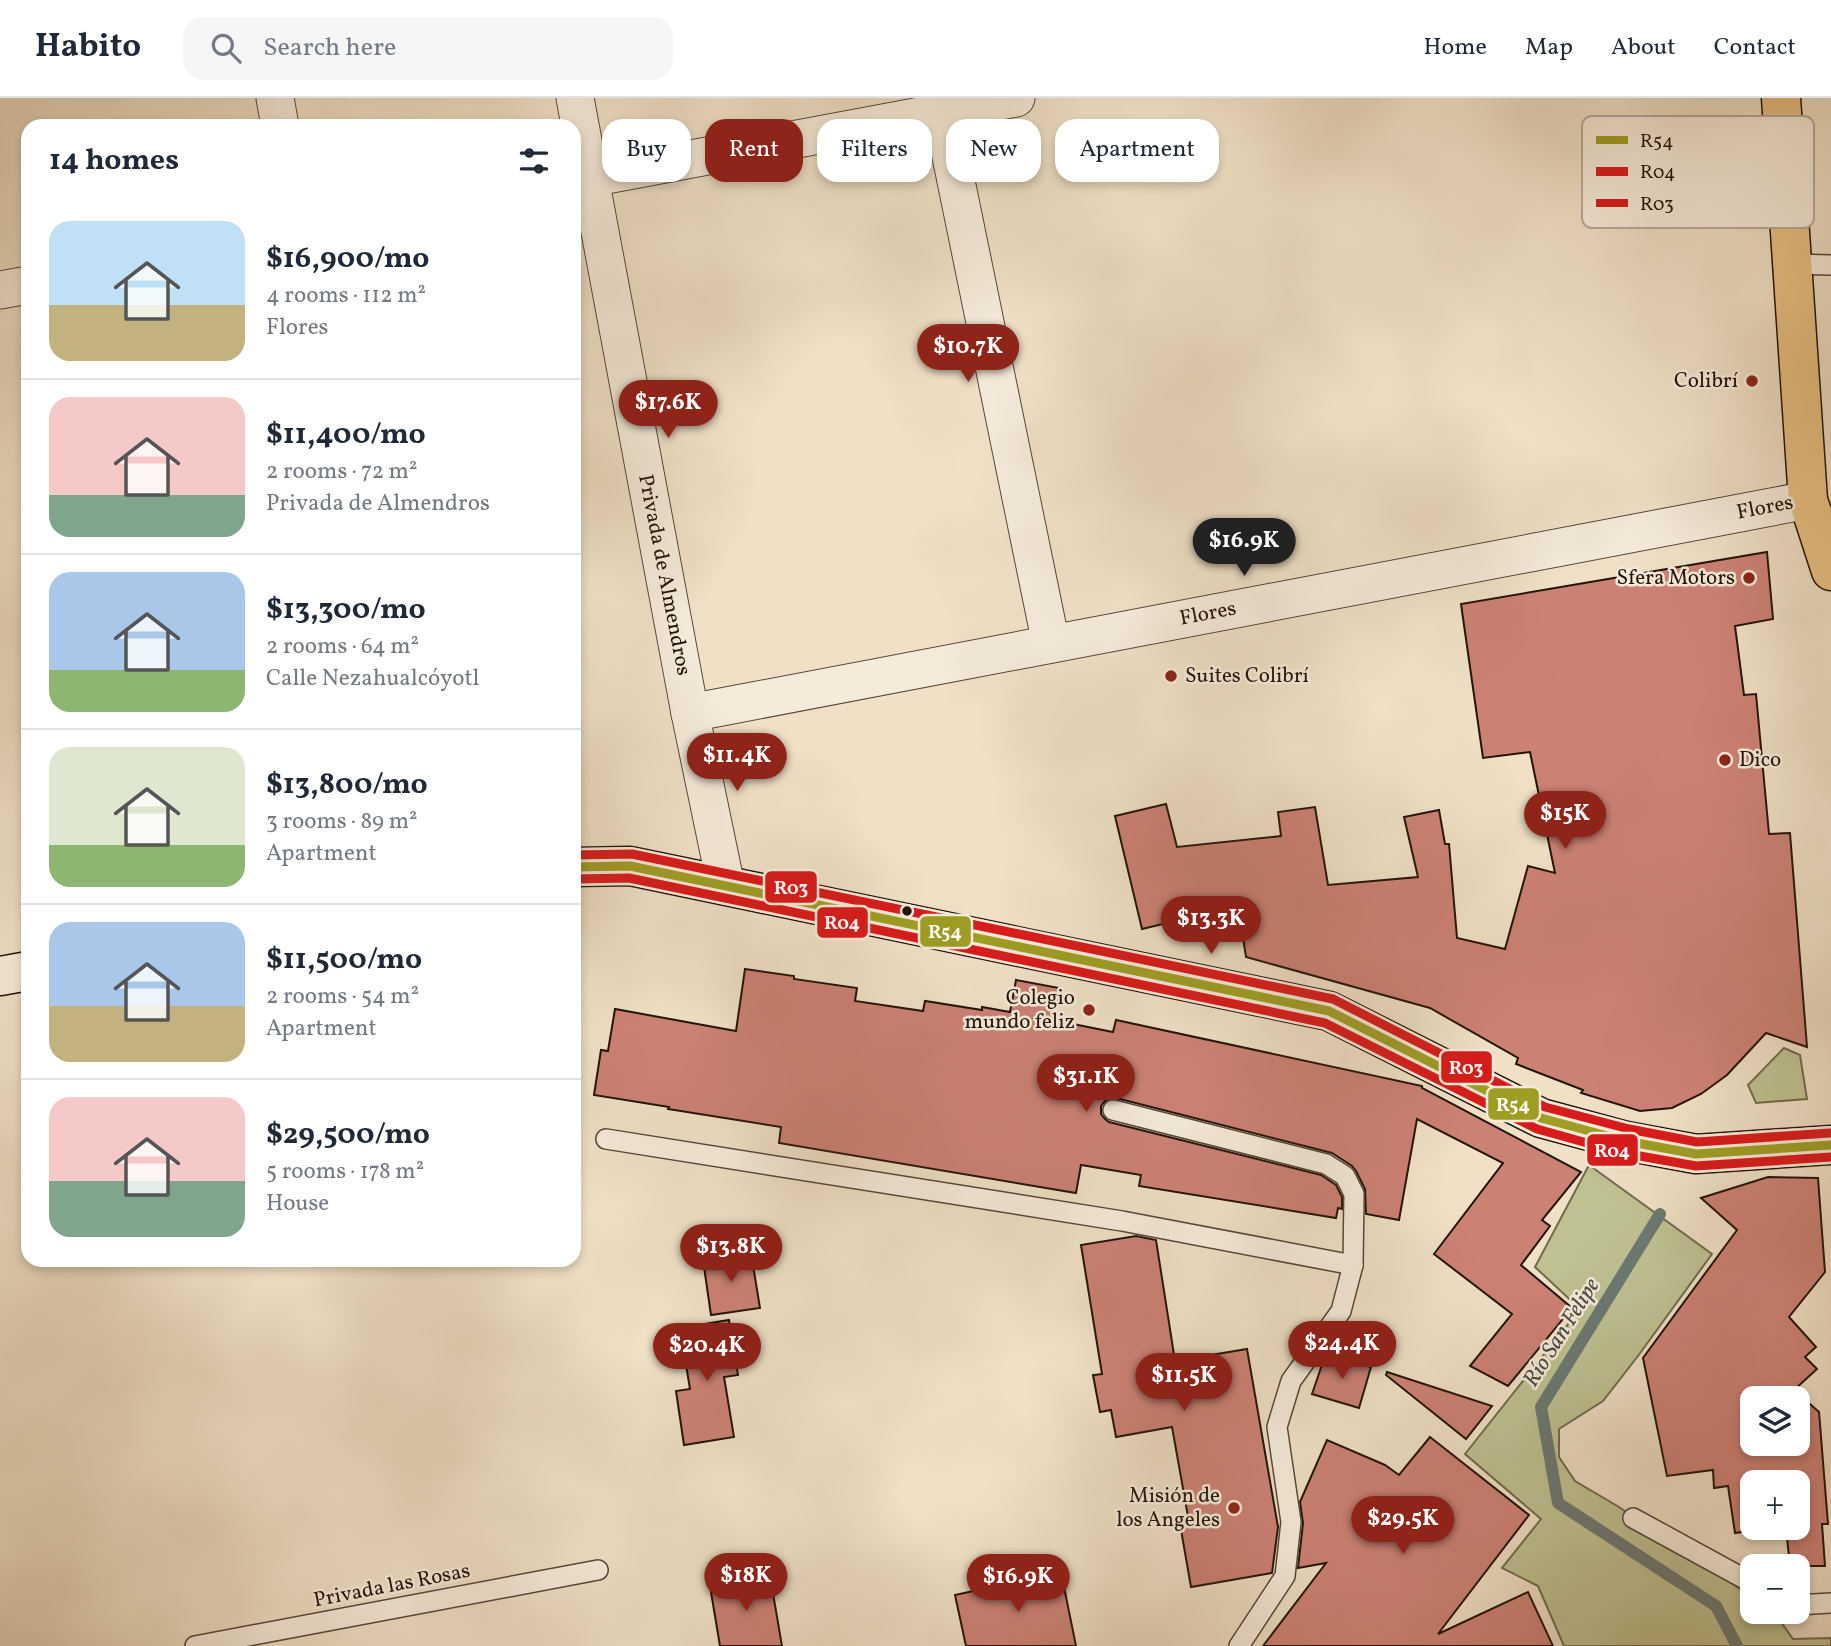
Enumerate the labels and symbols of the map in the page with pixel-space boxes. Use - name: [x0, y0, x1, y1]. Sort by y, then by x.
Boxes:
- legend: [1582, 116, 1814, 228]
- text: R54: [1640, 129, 1673, 155]
- text: R04: [1640, 160, 1675, 186]
- text: R03: [1640, 192, 1674, 218]
- pin: $10.7K: [911, 324, 1025, 384]
- place label: Colibrí: [1674, 367, 1739, 396]
- marker: Colibrí: [1744, 373, 1760, 389]
- pin: $17.6K: [611, 380, 725, 440]
- street label: Privada de Almendros: [630, 472, 698, 678]
- street label: Flores: [1734, 488, 1796, 528]
- pin: $16.9K: [1187, 518, 1301, 578]
- place label: Sfera Motors: [1616, 564, 1735, 593]
- marker: Sfera Motors: [1741, 570, 1757, 586]
- street label: Flores: [1177, 594, 1239, 634]
- place label: Suites Colibrí: [1185, 662, 1310, 691]
- marker: Suites Colibrí: [1163, 668, 1179, 684]
- pin: $11.4K: [680, 734, 794, 793]
- place label: Dico: [1739, 746, 1781, 775]
- marker: Dico: [1717, 752, 1733, 768]
- pin: $15K: [1524, 792, 1606, 851]
- line badge: R03: [764, 870, 818, 904]
- text: R03: [774, 876, 808, 902]
- pin: $13.3K: [1154, 896, 1268, 956]
- unlabelled marker: [900, 904, 914, 918]
- line badge: R04: [816, 906, 869, 939]
- text: R04: [824, 911, 860, 937]
- line badge: R54: [919, 915, 972, 948]
- text: R54: [928, 920, 962, 946]
- place label: Colegio mundo feliz: [965, 984, 1075, 1037]
- marker: Colegio mundo feliz: [1081, 1002, 1097, 1018]
- line badge: R03: [1440, 1050, 1493, 1084]
- pin: $31.1K: [1029, 1054, 1143, 1114]
- text: R03: [1449, 1056, 1483, 1082]
- line badge: R54: [1487, 1087, 1540, 1121]
- text: R54: [1496, 1093, 1530, 1119]
- line badge: R04: [1586, 1133, 1639, 1167]
- text: R04: [1594, 1139, 1630, 1165]
- pin: $13.8K: [674, 1224, 788, 1284]
- water label: Río San Felipe: [1516, 1272, 1608, 1394]
- pin: $24.4K: [1285, 1322, 1399, 1381]
- pin: $20.4K: [650, 1324, 764, 1383]
- pin: $11.5K: [1127, 1354, 1241, 1413]
- place label: Misión de los Angeles: [1116, 1482, 1220, 1535]
- pin: $29.5K: [1346, 1496, 1460, 1556]
- marker: Misión de los Angeles: [1226, 1500, 1242, 1516]
- pin: $18K: [705, 1554, 787, 1613]
- pin: $16.9K: [961, 1554, 1075, 1614]
- street label: Privada las Rosas: [311, 1557, 473, 1615]

